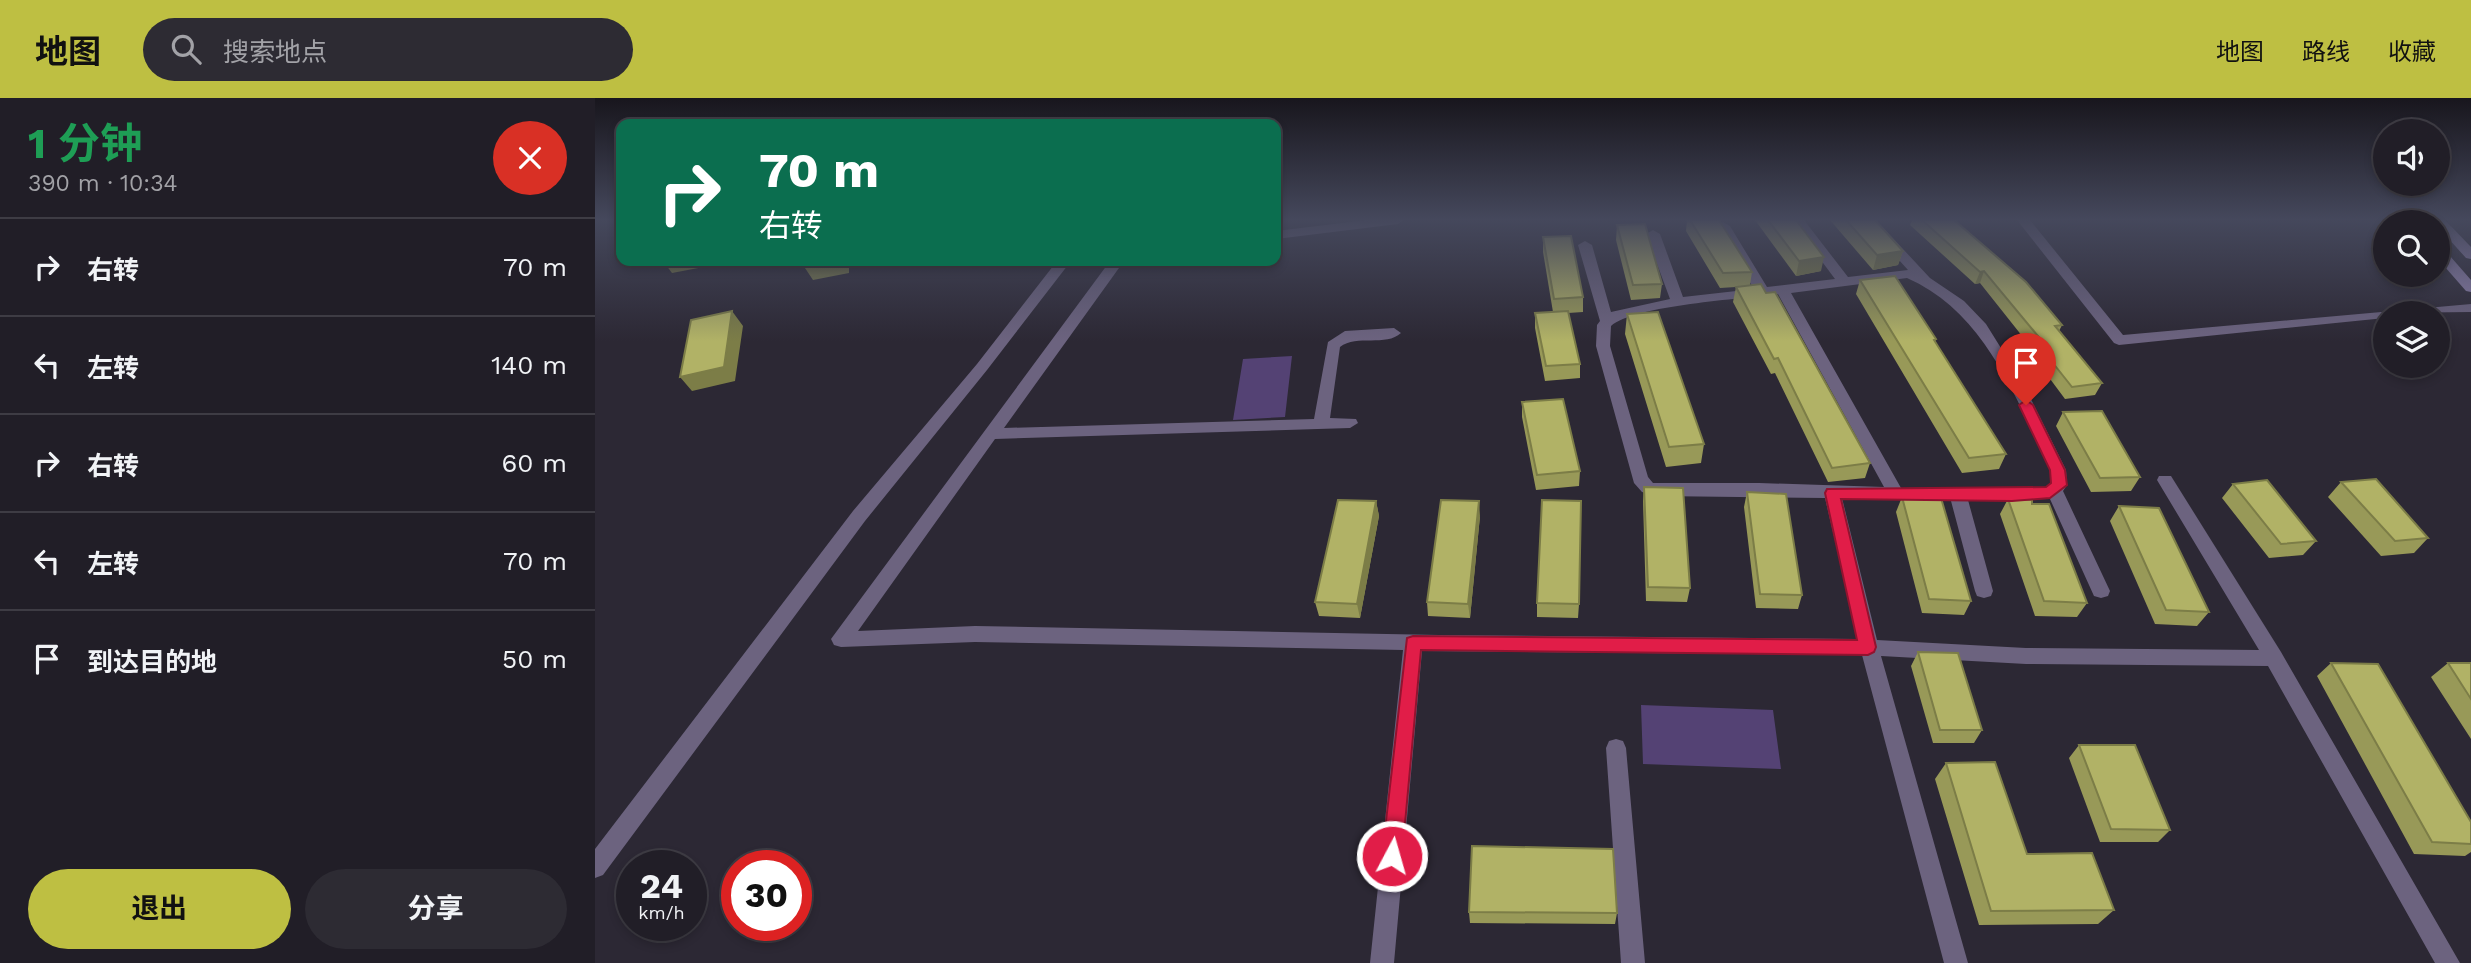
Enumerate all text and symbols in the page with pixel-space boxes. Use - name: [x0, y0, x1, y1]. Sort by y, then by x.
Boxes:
- search box: [143, 18, 633, 81]
- icon: search: [167, 30, 205, 68]
- text: 地图: [35, 32, 101, 71]
- text: 搜索地点: [223, 37, 327, 67]
- text: 地图: [2216, 38, 2264, 66]
- text: 路线: [2302, 38, 2350, 66]
- text: 收藏: [2388, 38, 2436, 66]
- text: 1 分钟: [28, 119, 142, 168]
- map controls: [2373, 119, 2450, 378]
- button: sound: [2373, 119, 2450, 196]
- button: close: [493, 121, 567, 195]
- text: 70 m: [759, 141, 879, 199]
- icon: right: [644, 147, 735, 238]
- text: 390 m · 10:34: [28, 170, 178, 197]
- text: 右转: [759, 207, 823, 245]
- button: search: [2373, 210, 2450, 287]
- icon: right: [28, 248, 66, 286]
- text: 70 m: [503, 252, 567, 282]
- text: 右转: [87, 255, 139, 285]
- button: layers: [2373, 301, 2450, 378]
- pin: [1996, 333, 2056, 405]
- icon: arrive: [2007, 344, 2045, 382]
- icon: left: [28, 346, 66, 384]
- text: 140 m: [491, 350, 567, 380]
- text: 左转: [87, 353, 139, 383]
- icon: right: [28, 444, 66, 482]
- text: 60 m: [501, 448, 567, 478]
- text: 右转: [87, 451, 139, 481]
- icon: left: [28, 542, 66, 580]
- text: 70 m: [503, 546, 567, 576]
- text: 左转: [87, 549, 139, 579]
- icon: arrive: [28, 640, 66, 678]
- text: 50 m: [502, 644, 567, 674]
- text: 到达目的地: [87, 647, 217, 677]
- position arrow: [1355, 819, 1429, 893]
- speed limit sign: 30: [721, 850, 812, 941]
- text: 24: [640, 865, 683, 907]
- button: 退出: [28, 869, 291, 949]
- button: 分享: [305, 869, 567, 949]
- text: km/h: [638, 902, 685, 923]

